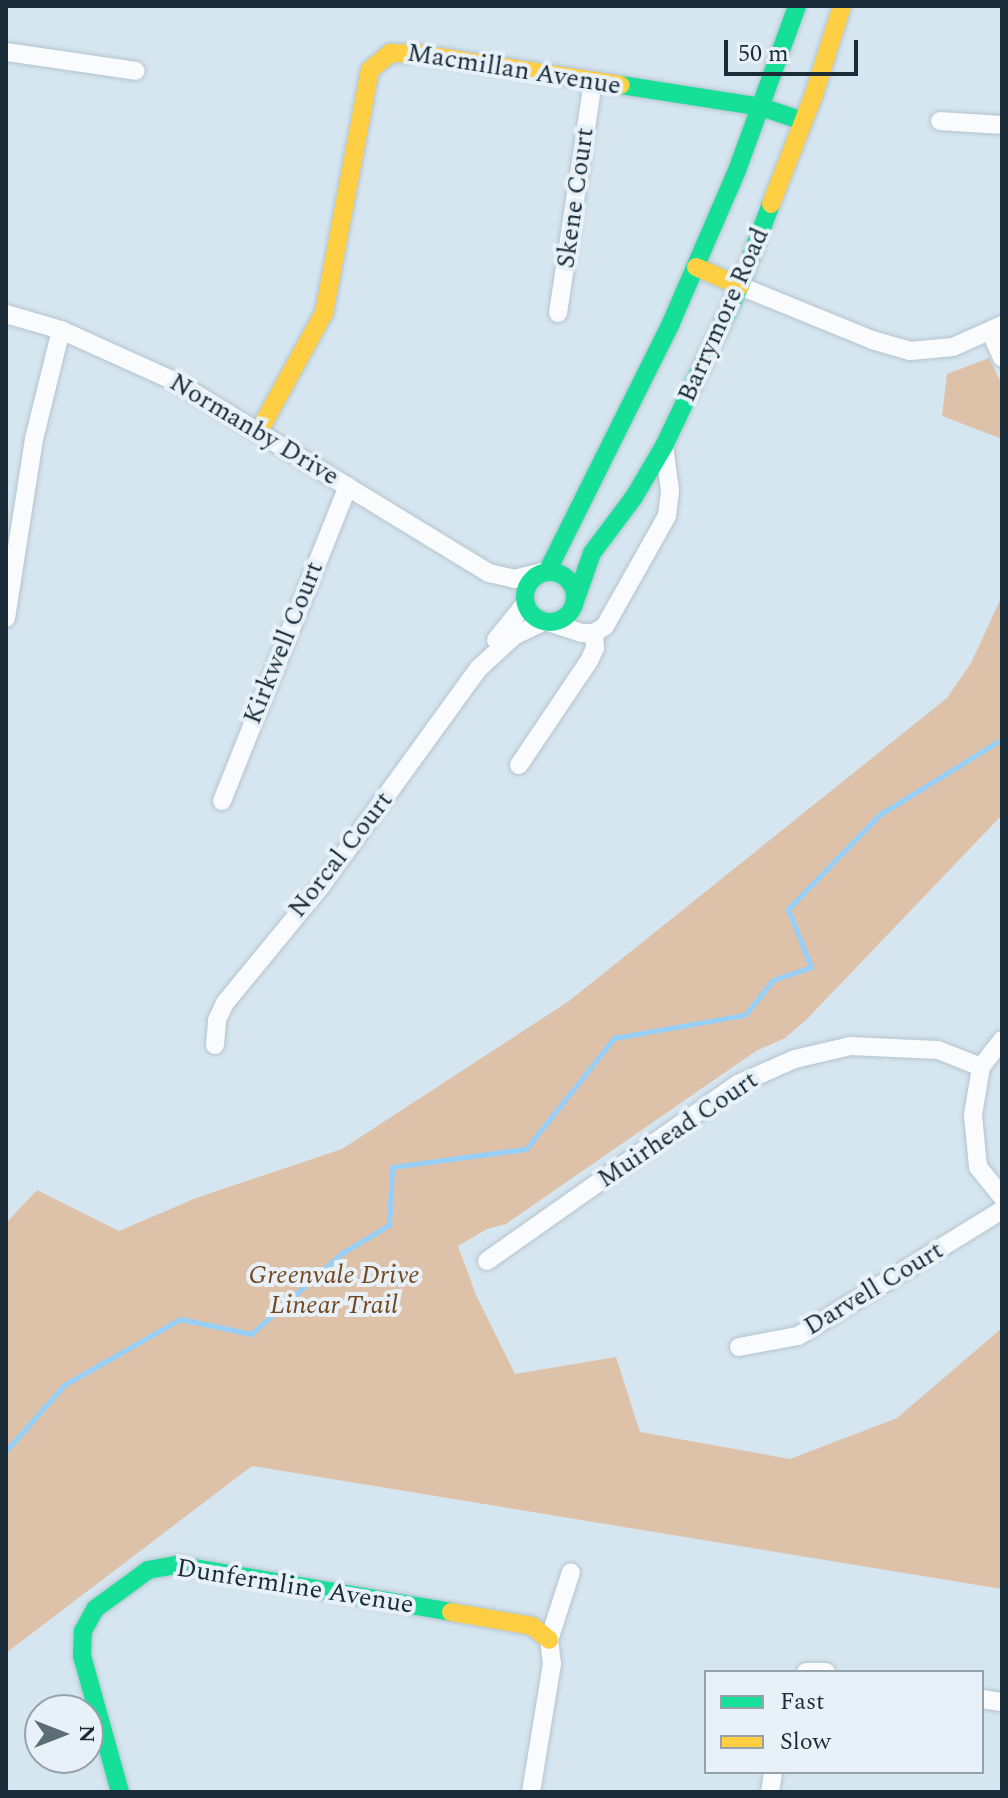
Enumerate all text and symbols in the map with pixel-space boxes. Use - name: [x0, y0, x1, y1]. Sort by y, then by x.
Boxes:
- scale bar: [728, 24, 862, 74]
- text: 50 m: [738, 36, 789, 72]
- street label: Macmillan Avenue: [405, 38, 623, 102]
- street label: Skene Court: [551, 126, 601, 270]
- street label: Barrymore Road: [672, 223, 776, 407]
- street label: Normanby Drive: [164, 367, 344, 493]
- street label: Kirkwell Court: [237, 557, 331, 729]
- street label: Norcal Court: [282, 786, 400, 924]
- street label: Muirhead Court: [592, 1065, 764, 1195]
- street label: Darvell Court: [799, 1235, 949, 1343]
- park label: Greenvale Drive Linear Trail: [249, 1260, 419, 1322]
- street label: Dunfermline Avenue: [174, 1553, 416, 1621]
- legend: [704, 1670, 984, 1774]
- text: Fast: [780, 1684, 825, 1720]
- north arrow: [24, 1694, 104, 1774]
- text: Slow: [780, 1724, 831, 1760]
- text: N: [70, 1725, 103, 1743]

